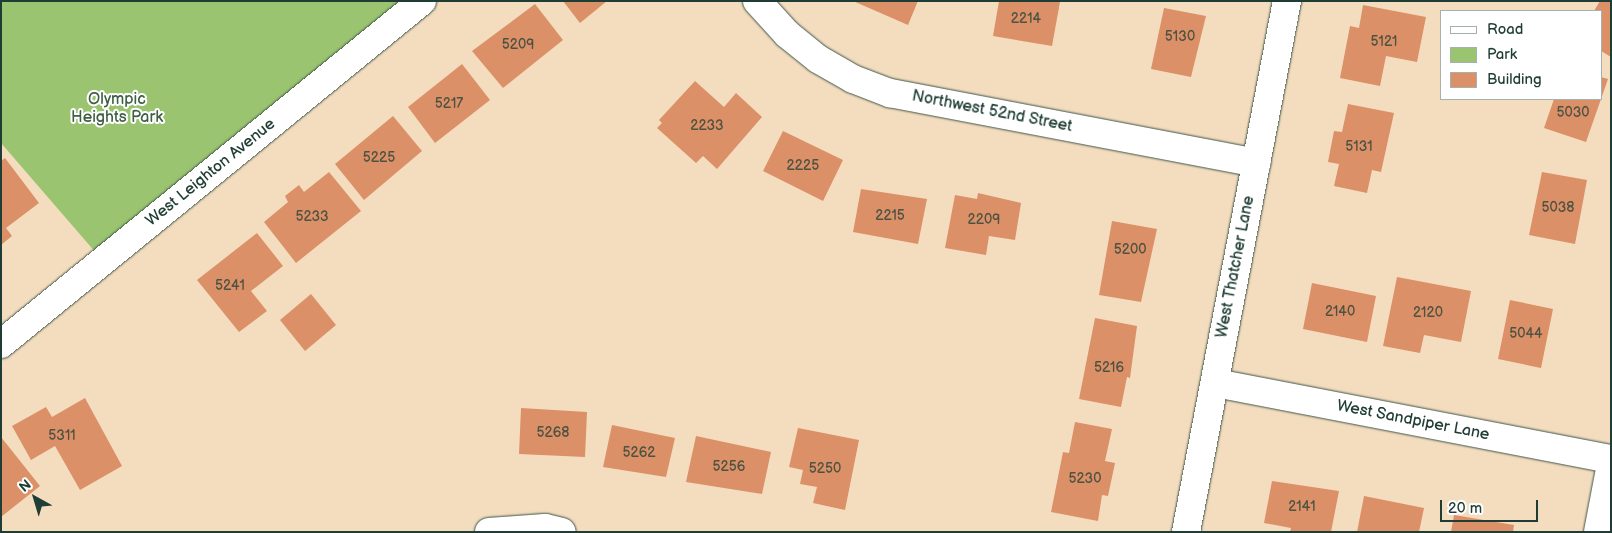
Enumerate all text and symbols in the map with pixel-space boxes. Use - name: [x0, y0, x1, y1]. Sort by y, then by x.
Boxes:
- legend: [1440, 10, 1602, 100]
- house number: 2214: [1011, 11, 1041, 27]
- text: Road: [1487, 20, 1523, 39]
- house number: 5130: [1165, 29, 1195, 45]
- house number: 5121: [1371, 34, 1397, 50]
- house number: 5209: [502, 37, 534, 53]
- text: Park: [1487, 45, 1517, 64]
- text: Building: [1487, 70, 1542, 89]
- street label: Northwest 52nd Street: [910, 87, 1074, 137]
- park label: Olympic Heights Park: [71, 90, 163, 128]
- house number: 5217: [435, 96, 463, 112]
- house number: 5030: [1556, 105, 1590, 121]
- street label: West Leighton Avenue: [142, 115, 280, 231]
- house number: 2233: [690, 118, 724, 134]
- house number: 5131: [1345, 139, 1373, 155]
- house number: 5225: [363, 150, 395, 166]
- house number: 2225: [787, 158, 819, 174]
- street label: West Thatcher Lane: [1213, 194, 1259, 340]
- house number: 5038: [1541, 200, 1575, 216]
- house number: 2215: [875, 208, 905, 224]
- house number: 5233: [295, 209, 329, 225]
- house number: 2209: [968, 212, 1000, 228]
- house number: 5200: [1114, 242, 1146, 258]
- house number: 5241: [215, 278, 245, 294]
- house number: 2140: [1325, 304, 1355, 320]
- house number: 2120: [1413, 305, 1443, 321]
- house number: 5044: [1509, 326, 1543, 342]
- house number: 5216: [1094, 360, 1124, 376]
- street label: West Sandpiper Lane: [1335, 397, 1491, 445]
- house number: 5268: [537, 425, 569, 441]
- house number: 5311: [48, 428, 76, 444]
- house number: 5262: [622, 445, 656, 461]
- house number: 5256: [713, 459, 745, 475]
- house number: 5250: [809, 461, 841, 477]
- house number: 5230: [1069, 471, 1101, 487]
- north arrow: [10, 473, 60, 523]
- text: N: [16, 476, 35, 496]
- scale bar: [1442, 490, 1540, 522]
- house number: 2141: [1288, 499, 1316, 515]
- text: 20 m: [1448, 499, 1482, 518]

